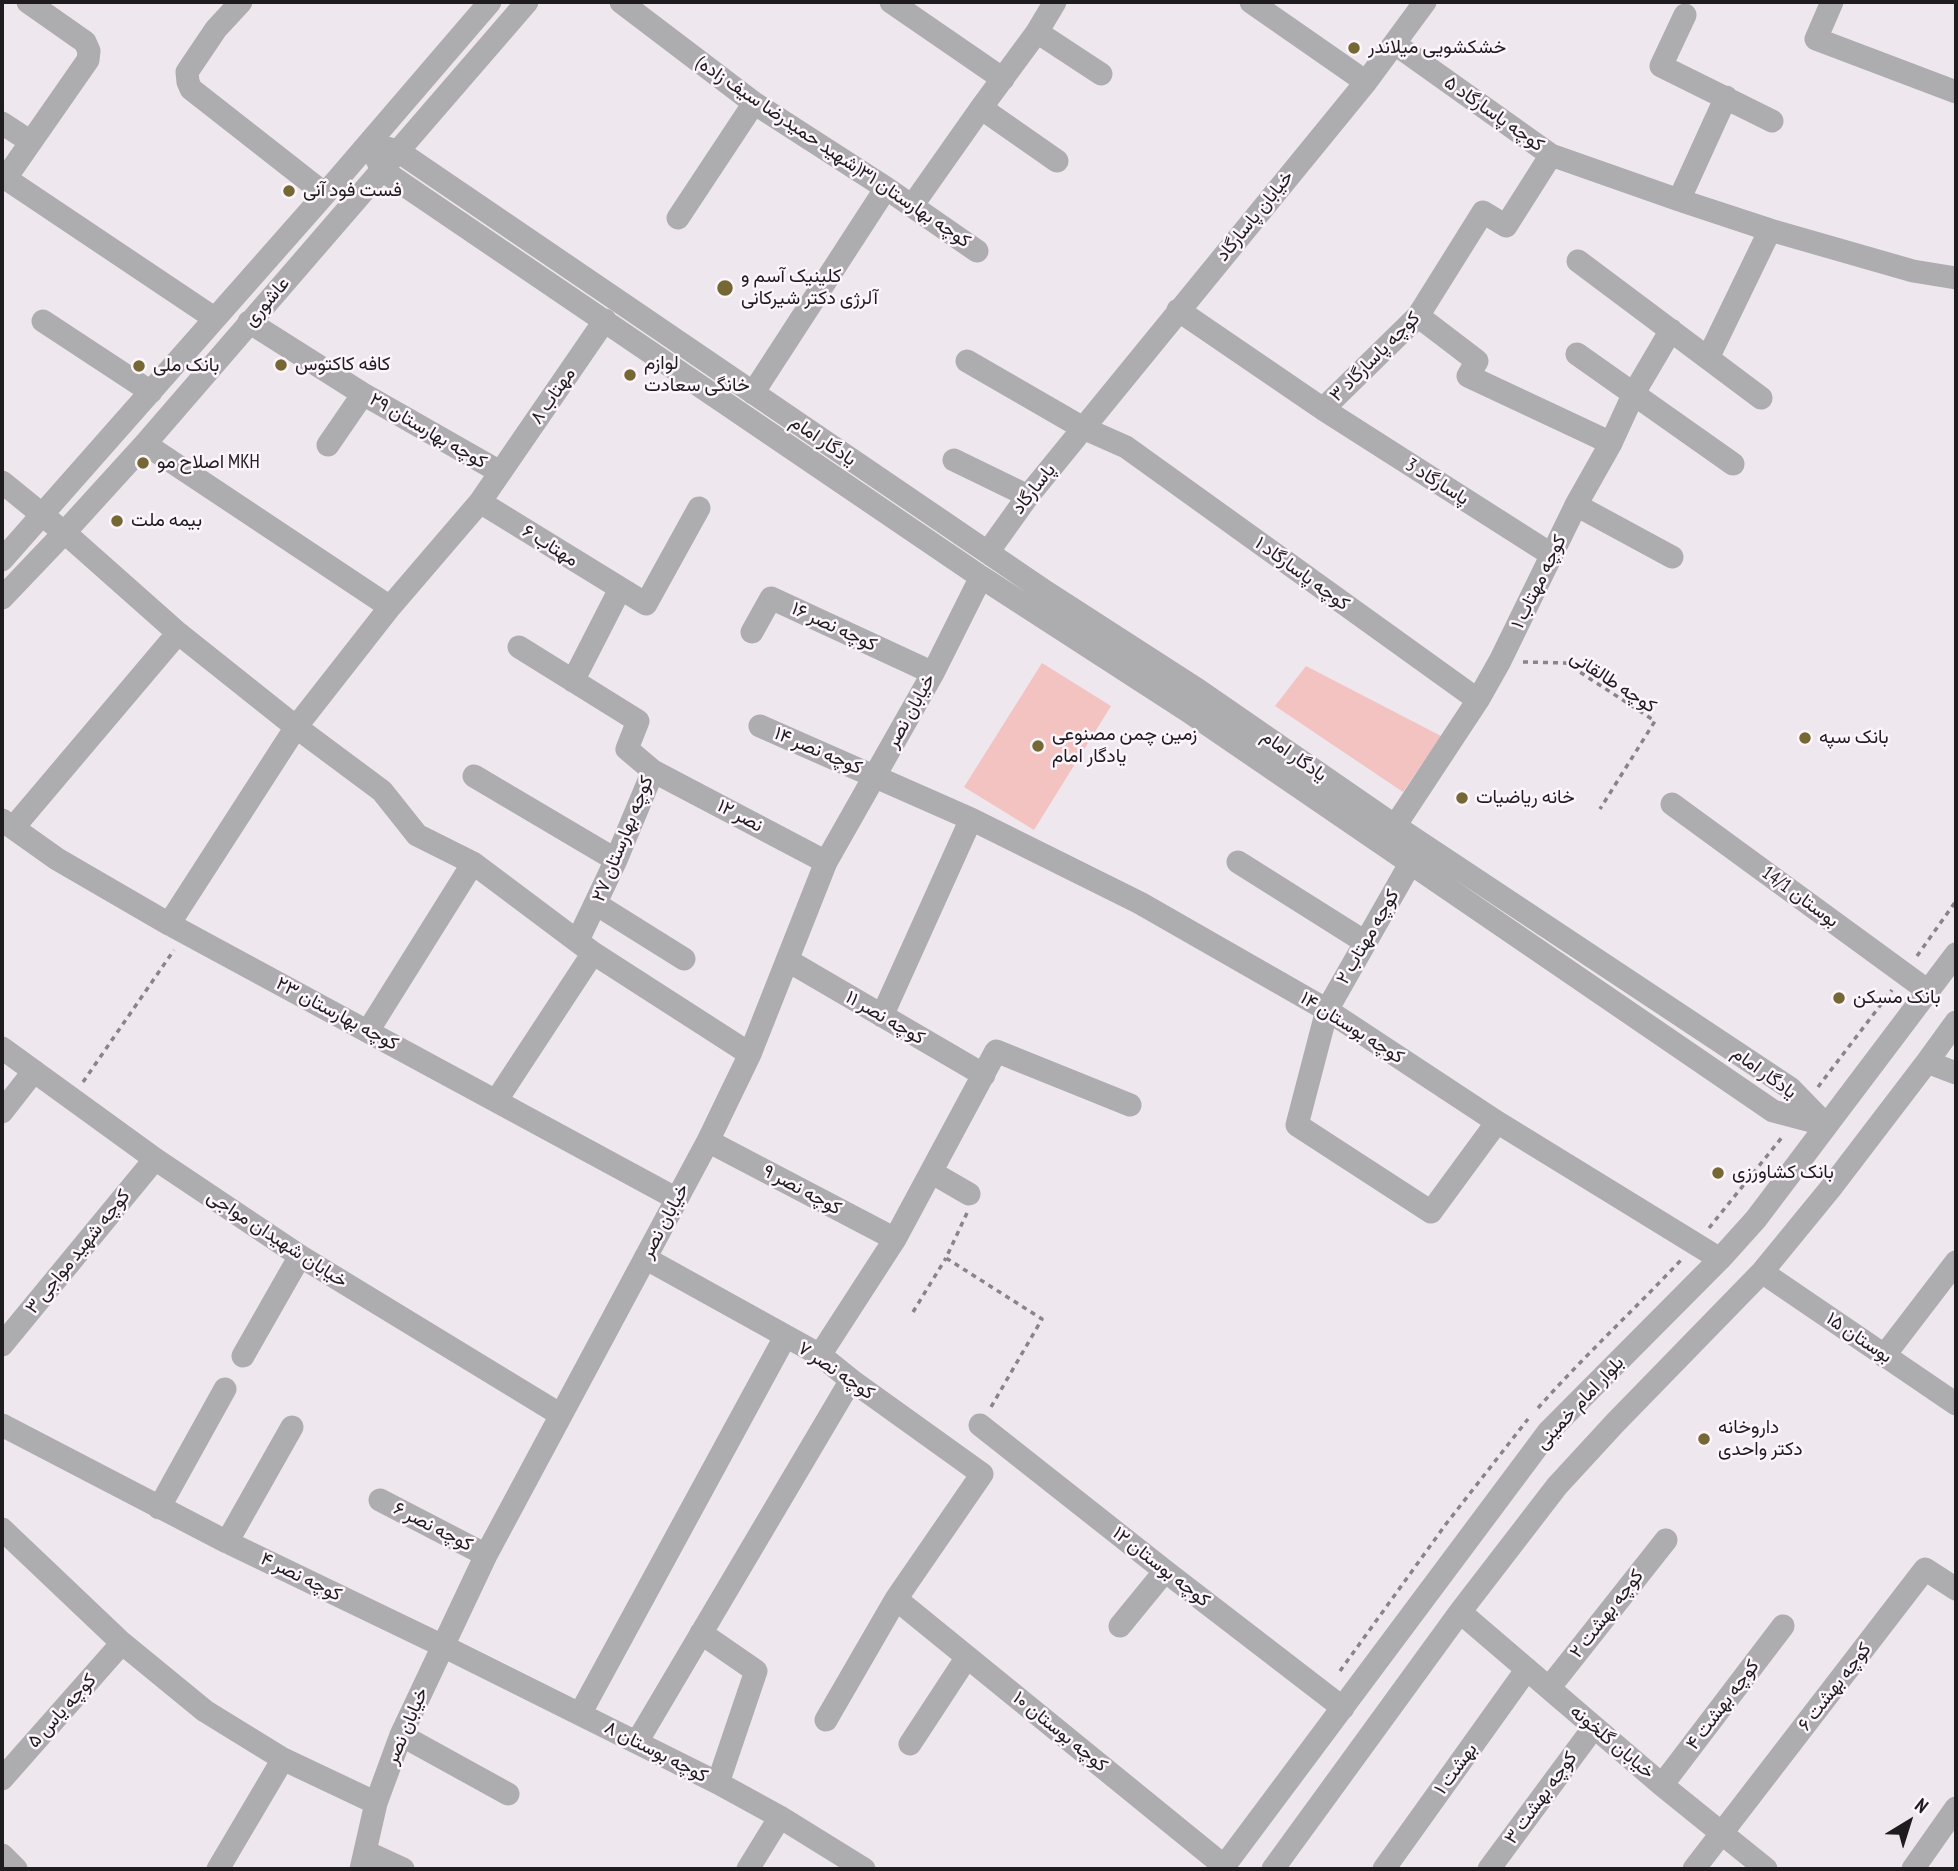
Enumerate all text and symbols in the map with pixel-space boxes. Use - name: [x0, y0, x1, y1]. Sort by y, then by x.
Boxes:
- place label: خشکشویی میلاندر: [1368, 37, 1506, 59]
- marker: خشکشویی میلاندر: [1346, 40, 1362, 56]
- street label: کوچه بهارستان ۳۱(شهید حمیدرضا سیف زاده): [691, 51, 975, 253]
- street label: کوچه پاسارگاد ۵: [1440, 71, 1548, 157]
- street label: خیابان پاسارگاد: [1211, 166, 1299, 266]
- place label: فست فود آنی: [303, 180, 402, 202]
- marker: فست فود آنی: [281, 183, 297, 199]
- place label: کلینیک آسم و آلرژی دکتر شیرکانی: [741, 266, 878, 310]
- street label: عاشوری: [239, 273, 295, 331]
- marker: کلینیک آسم و آلرژی دکتر شیرکانی: [715, 278, 735, 298]
- street label: کوچه پاسارگاد ۳: [1325, 307, 1425, 407]
- place label: لوازم خانگی سعادت: [644, 353, 750, 397]
- place label: کافه کاکتوس: [295, 354, 391, 376]
- place label: بانک ملی: [153, 355, 219, 377]
- marker: کافه کاکتوس: [273, 357, 289, 373]
- marker: بانک ملی: [131, 358, 147, 374]
- street label: مهتاب ۸: [525, 363, 581, 429]
- marker: لوازم خانگی سعادت: [622, 367, 638, 383]
- street label: کوچه بهارستان ۲۹: [365, 388, 491, 474]
- street label: یادگار امام: [786, 411, 860, 471]
- place label: اصلاح مو MKH: [157, 452, 260, 474]
- street label: پاسارگاد 3: [1401, 454, 1473, 510]
- marker: اصلاح مو MKH: [135, 455, 151, 471]
- street label: پاسارگاد: [1007, 459, 1061, 519]
- place label: بیمه ملت: [131, 510, 202, 532]
- marker: بیمه ملت: [109, 513, 125, 529]
- street label: مهتاب ۶: [518, 520, 582, 572]
- street label: کوچه مهتاب ۱: [1507, 531, 1571, 633]
- street label: کوچه پاسارگاد ۱: [1250, 532, 1354, 616]
- street label: کوچه نصر ۱۶: [788, 597, 880, 657]
- street label: کوچه طالقانی: [1565, 646, 1661, 718]
- street label: خیابان نصر: [881, 670, 941, 752]
- street label: کوچه نصر ۱۴: [771, 722, 865, 780]
- place label: زمین چمن مصنوعی یادگار امام: [1052, 724, 1197, 768]
- street label: یادگار امام: [1257, 725, 1331, 787]
- place label: بانک سپه: [1819, 727, 1889, 749]
- marker: بانک سپه: [1797, 730, 1813, 746]
- marker: زمین چمن مصنوعی یادگار امام: [1030, 738, 1046, 754]
- street label: کوچه بهارستان ۲۷: [587, 773, 659, 905]
- place label: خانه ریاضیات: [1476, 787, 1575, 809]
- marker: خانه ریاضیات: [1454, 790, 1470, 806]
- street label: نصر ۱۲: [713, 795, 767, 837]
- street label: بوستان 14/1: [1757, 861, 1843, 933]
- street label: کوچه مهتاب ۲: [1332, 885, 1404, 989]
- street label: کوچه بهارستان ۲۳: [272, 972, 402, 1056]
- street label: کوچه نصر ۱۱: [841, 986, 929, 1050]
- street label: کوچه بوستان ۱۴: [1296, 987, 1408, 1069]
- place label: بانک مسکن: [1853, 987, 1940, 1009]
- marker: بانک مسکن: [1831, 990, 1847, 1006]
- street label: یادگار امام: [1727, 1042, 1801, 1104]
- street label: کوچه نصر ۹: [759, 1160, 845, 1220]
- place label: بانک کشاورزی: [1732, 1162, 1834, 1184]
- marker: بانک کشاورزی: [1710, 1165, 1726, 1181]
- street label: خیابان نصر: [636, 1180, 694, 1262]
- street label: کوچه شهید مواجی ۳: [21, 1185, 135, 1319]
- street label: خیابان شهیدان مواجی: [203, 1185, 351, 1293]
- street label: بوستان ۱۵: [1822, 1308, 1896, 1368]
- street label: کوچه نصر ۷: [793, 1337, 879, 1405]
- street label: بلوار امام خمینی: [1531, 1352, 1629, 1454]
- place label: داروخانه دکتر واحدی: [1718, 1417, 1803, 1461]
- marker: داروخانه دکتر واحدی: [1696, 1431, 1712, 1447]
- street label: کوچه نصر ۶: [390, 1497, 476, 1557]
- street label: کوچه بوستان ۱۲: [1108, 1522, 1214, 1612]
- street label: کوچه نصر ۴: [257, 1548, 345, 1606]
- street label: کوچه بهشت ۲: [1565, 1565, 1649, 1663]
- street label: کوچه بهشت ۶: [1794, 1638, 1876, 1736]
- street label: کوچه بهشت ۴: [1682, 1655, 1764, 1755]
- street label: کوچه یاس ۵: [23, 1669, 101, 1753]
- street label: خیابان نصر: [381, 1684, 433, 1768]
- street label: کوچه بوستان ۱۰: [1008, 1687, 1112, 1777]
- street label: خیابان گلخونه: [1565, 1700, 1659, 1784]
- street label: کوچه بوستان ۸: [601, 1716, 711, 1788]
- street label: بهشت ۱: [1430, 1739, 1482, 1799]
- street label: کوچه بهشت ۳: [1500, 1747, 1582, 1849]
- north arrow: [1874, 1787, 1944, 1857]
- text: N: [1910, 1793, 1933, 1818]

